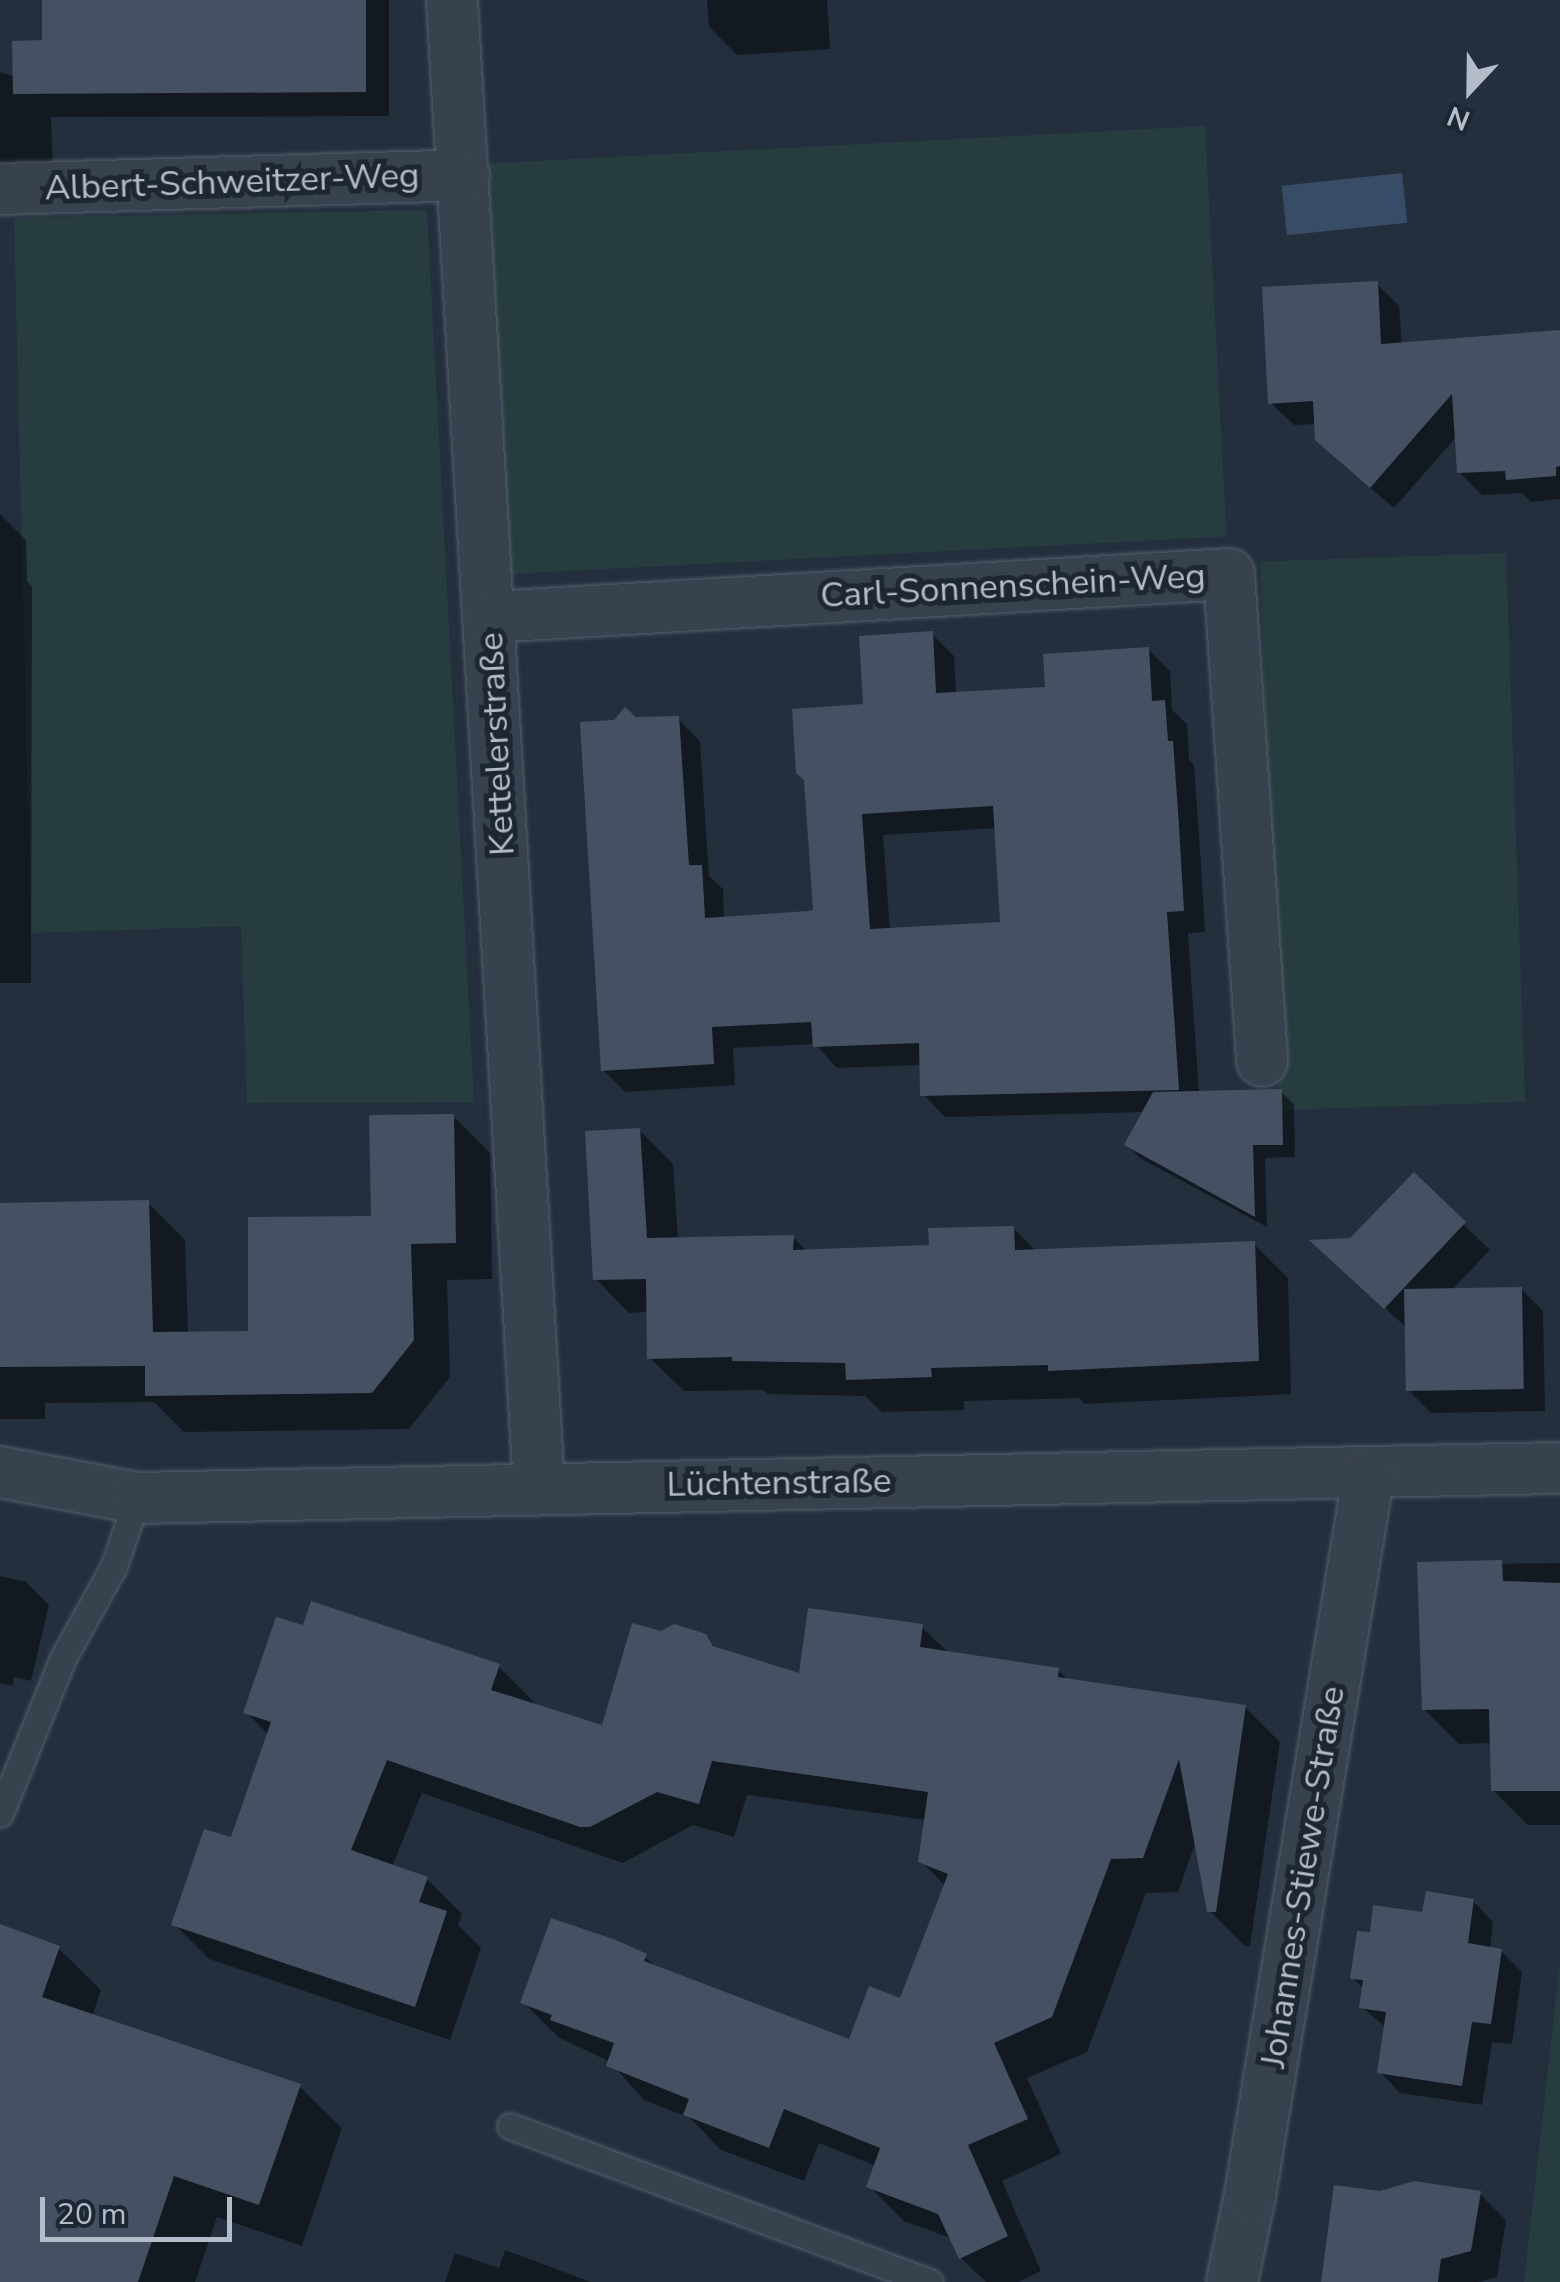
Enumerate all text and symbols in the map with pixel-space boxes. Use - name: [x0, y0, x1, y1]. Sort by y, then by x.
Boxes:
- north arrow: [1420, 40, 1520, 140]
- text: N: [1442, 96, 1476, 139]
- street label: Albert-Schweitzer-Weg: [44, 154, 420, 210]
- street label: Carl-Sonnenschein-Weg: [819, 555, 1207, 617]
- street label: Kettelerstraße: [470, 631, 524, 857]
- street label: Lüchtenstraße: [666, 1460, 892, 1506]
- street label: Johannes-Stiewe-Straße: [1252, 1683, 1354, 2071]
- scale bar: [45, 2177, 238, 2239]
- text: 20 m: [57, 2194, 126, 2235]

